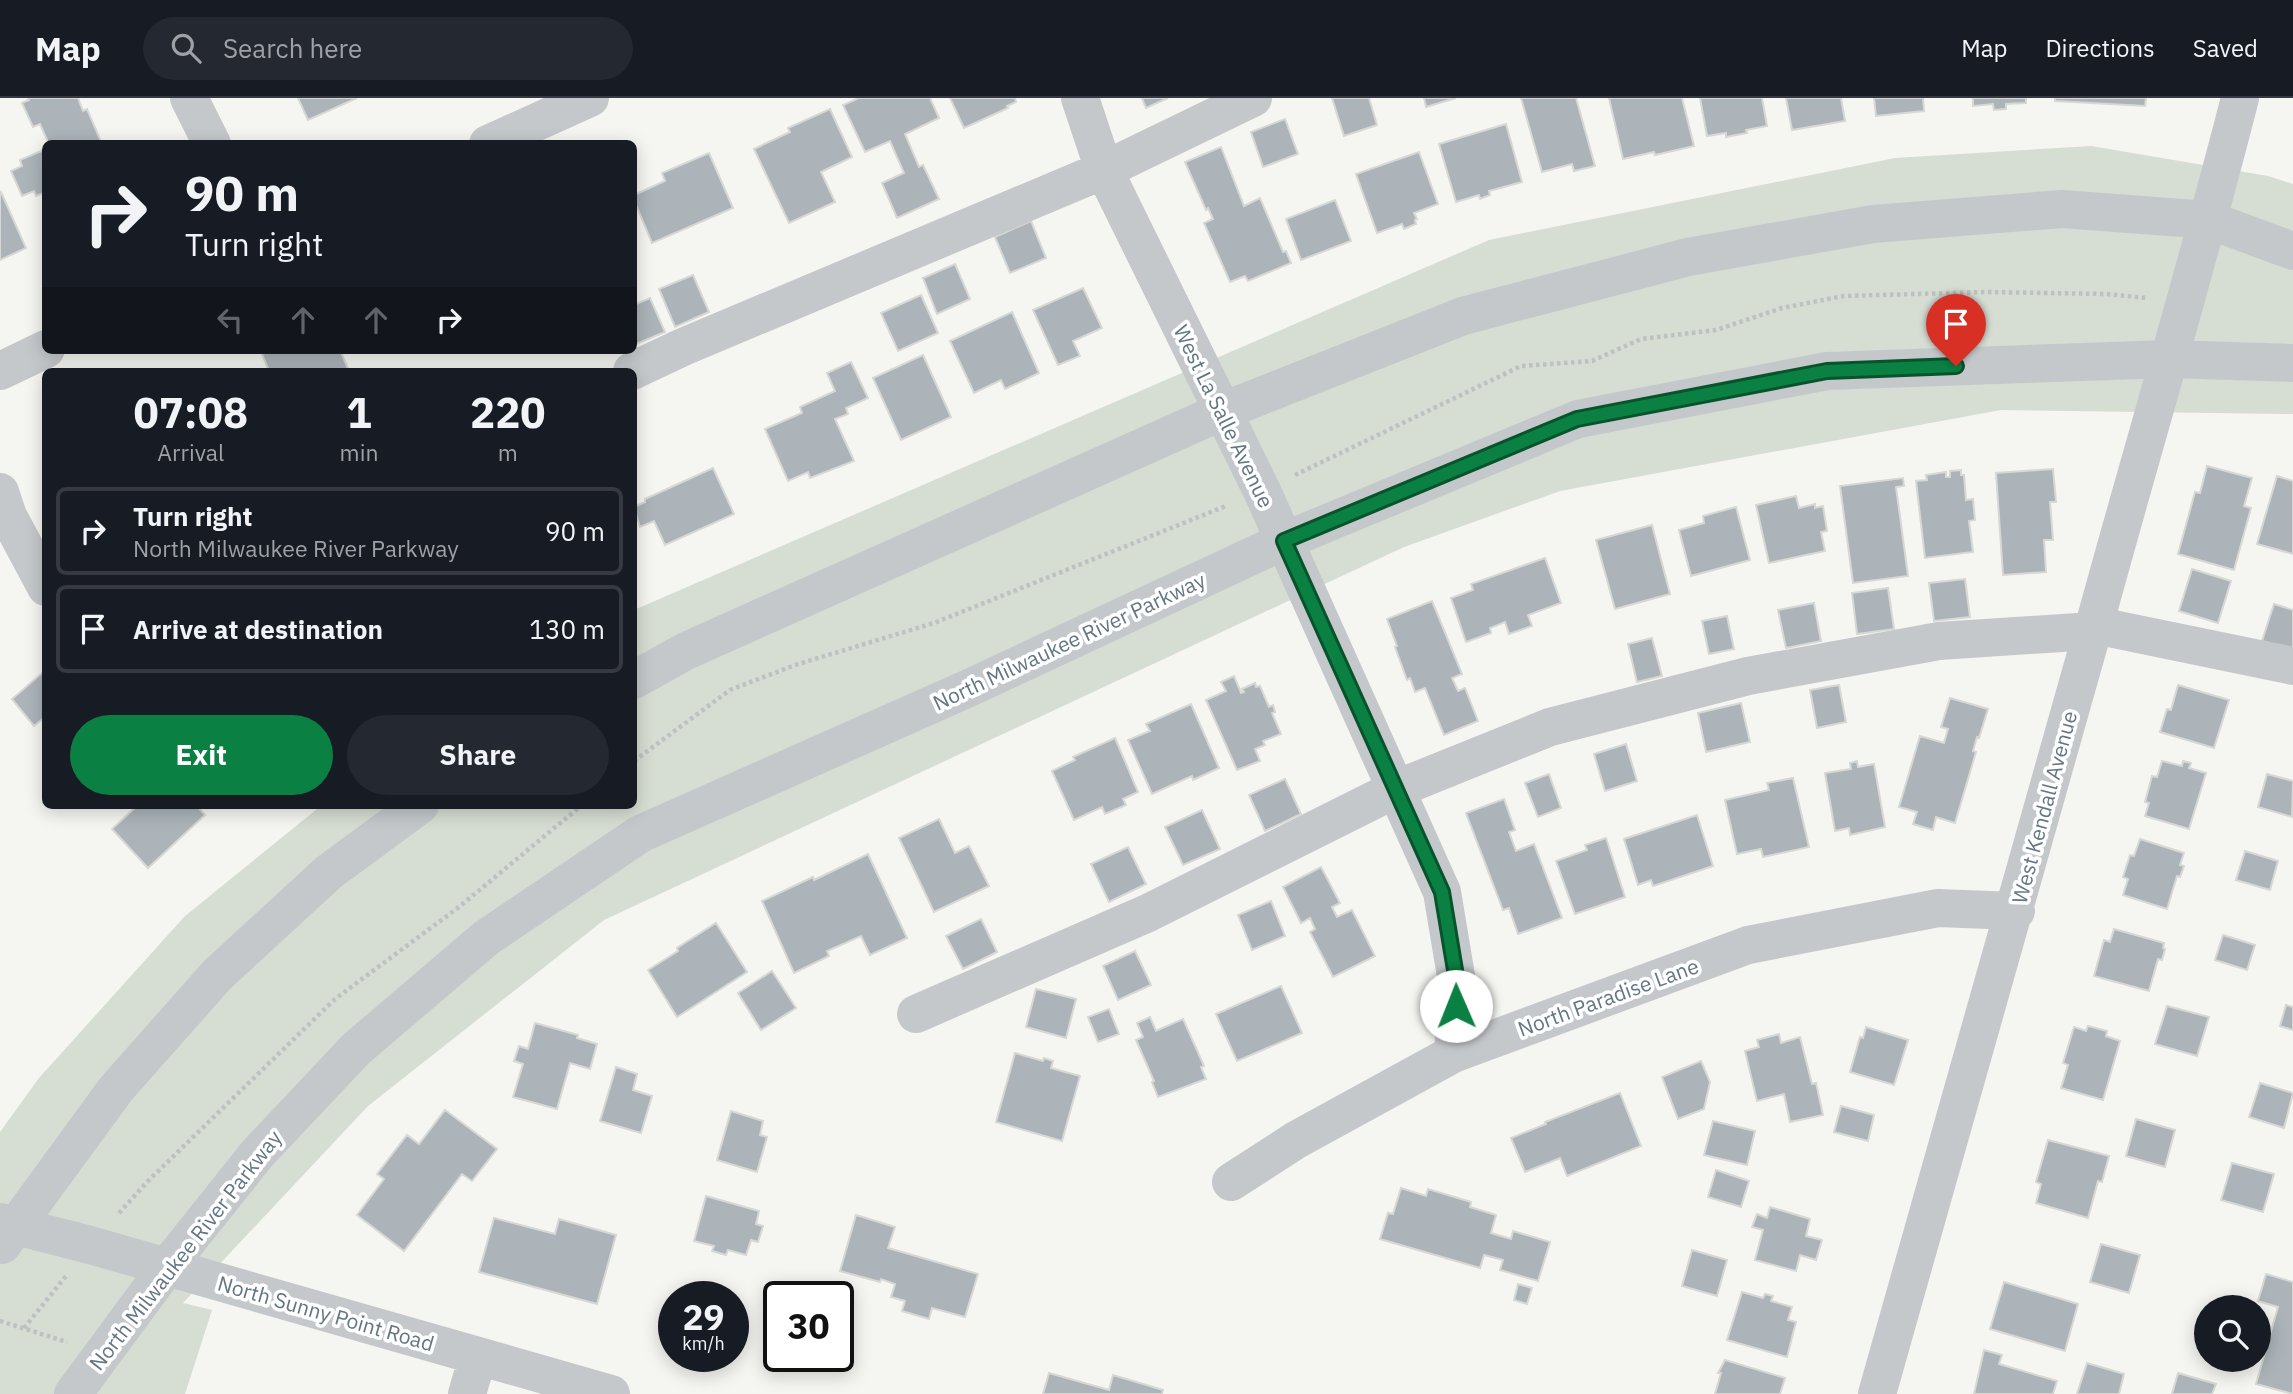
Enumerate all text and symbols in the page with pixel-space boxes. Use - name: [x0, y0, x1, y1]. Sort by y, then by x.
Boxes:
- search box: [143, 17, 633, 80]
- text: Map: [35, 27, 101, 70]
- icon: search: [167, 29, 205, 67]
- text: Search here: [223, 31, 362, 65]
- text: Map: [1961, 32, 2007, 64]
- text: Directions: [2045, 32, 2155, 64]
- text: Saved: [2193, 32, 2258, 64]
- text: 90 m: [185, 161, 299, 224]
- icon: right: [70, 168, 161, 259]
- text: Turn right: [185, 223, 323, 265]
- pin: [1926, 294, 1986, 366]
- icon: left: [211, 301, 249, 339]
- icon: ahead: [284, 301, 322, 339]
- icon: ahead: [357, 301, 395, 339]
- icon: right: [430, 301, 468, 339]
- icon: arrive: [1937, 305, 1975, 343]
- street label: West La Salle Avenue: [1168, 320, 1280, 512]
- text: 07:08: [133, 385, 248, 440]
- text: 1: [346, 385, 372, 440]
- text: 220: [470, 385, 546, 440]
- text: Arrival: [157, 437, 224, 467]
- text: min: [340, 437, 378, 467]
- text: m: [498, 437, 518, 467]
- text: Turn right: [133, 499, 252, 533]
- icon: right: [74, 512, 112, 550]
- text: 90 m: [545, 514, 605, 548]
- text: North Milwaukee River Parkway: [133, 533, 459, 563]
- street label: North Milwaukee River Parkway: [928, 565, 1210, 717]
- icon: arrive: [74, 610, 112, 648]
- text: Arrive at destination: [133, 612, 383, 646]
- text: 130 m: [529, 612, 605, 646]
- street label: West Kendall Avenue: [2005, 708, 2083, 906]
- button: Exit: [70, 715, 333, 795]
- button: Share: [347, 715, 609, 795]
- street label: North Paradise Lane: [1514, 951, 1702, 1043]
- position arrow: [1419, 969, 1493, 1043]
- street label: North Milwaukee River Parkway: [82, 1124, 288, 1376]
- street label: North Sunny Point Road: [215, 1269, 437, 1357]
- speed limit sign: 30: [763, 1281, 854, 1372]
- text: 29: [682, 1294, 725, 1340]
- map controls: [2194, 1295, 2271, 1372]
- button: search: [2194, 1295, 2271, 1372]
- text: km/h: [682, 1332, 725, 1355]

